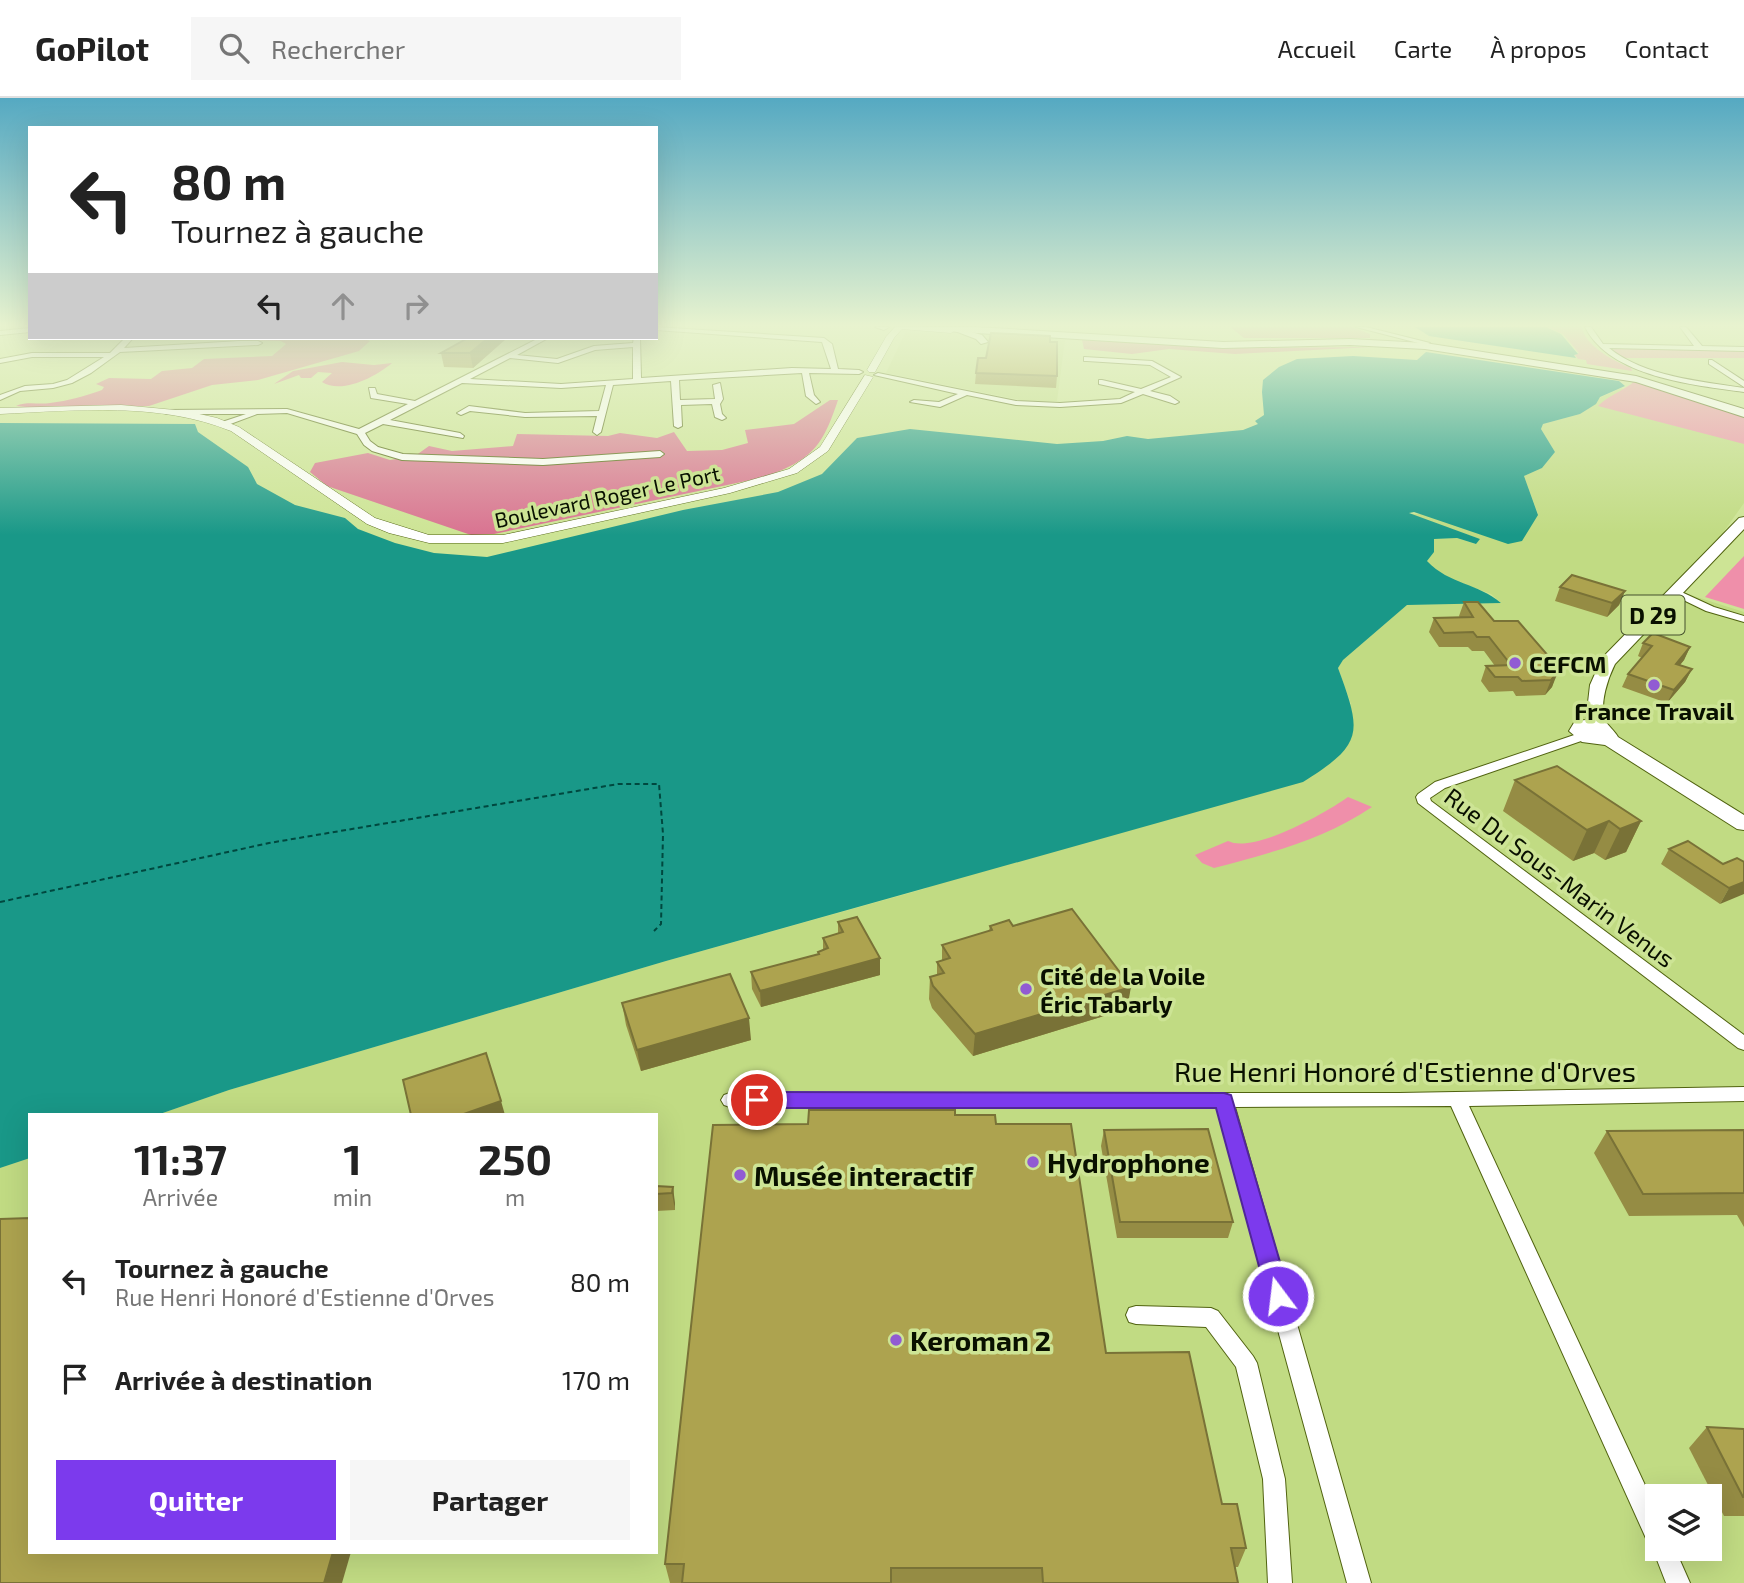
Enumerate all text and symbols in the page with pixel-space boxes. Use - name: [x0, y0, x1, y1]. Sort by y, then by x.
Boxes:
- search box: [191, 17, 681, 80]
- text: GoPilot: [35, 28, 149, 68]
- icon: search: [215, 29, 253, 67]
- text: Rechercher: [271, 33, 405, 64]
- text: Accueil: [1278, 34, 1356, 63]
- text: Carte: [1394, 34, 1452, 63]
- text: À propos: [1490, 34, 1587, 63]
- text: Contact: [1625, 34, 1709, 63]
- text: 80 m: [171, 151, 286, 210]
- icon: left: [56, 154, 147, 245]
- text: Tournez à gauche: [171, 211, 424, 249]
- icon: left: [251, 287, 289, 325]
- icon: ahead: [324, 287, 362, 325]
- icon: right: [397, 287, 435, 325]
- street label: Boulevard Roger Le Port: [492, 460, 722, 532]
- road number: D 29: [1622, 596, 1684, 635]
- place label: CEFCM: [1529, 649, 1606, 678]
- marker: CEFCM: [1507, 655, 1523, 671]
- marker: France Travail: [1646, 677, 1662, 693]
- place label: France Travail: [1574, 696, 1734, 725]
- street label: Rue Du Sous-Marin Venus: [1439, 781, 1681, 973]
- place label: Cité de la Voile Éric Tabarly: [1040, 961, 1205, 1018]
- marker: Cité de la Voile Éric Tabarly: [1018, 981, 1034, 997]
- street label: Rue Henri Honoré d'Estienne d'Orves: [1174, 1054, 1636, 1088]
- pin: [727, 1070, 787, 1130]
- icon: arrive: [738, 1081, 776, 1119]
- text: 11:37: [134, 1133, 227, 1183]
- text: 1: [343, 1133, 362, 1183]
- text: 250: [478, 1133, 552, 1183]
- place label: Hydrophone: [1047, 1145, 1210, 1179]
- marker: Hydrophone: [1025, 1154, 1041, 1170]
- place label: Musée interactif: [754, 1158, 974, 1192]
- marker: Musée interactif: [732, 1167, 748, 1183]
- text: Arrivée: [143, 1183, 218, 1211]
- text: min: [333, 1183, 372, 1211]
- text: m: [505, 1183, 525, 1211]
- text: Tournez à gauche: [115, 1252, 329, 1283]
- position arrow: [1241, 1259, 1315, 1333]
- icon: left: [56, 1262, 94, 1300]
- text: 80 m: [570, 1266, 630, 1297]
- text: Rue Henri Honoré d'Estienne d'Orves: [115, 1283, 494, 1311]
- place label: Keroman 2: [910, 1323, 1051, 1357]
- marker: Keroman 2: [888, 1332, 904, 1348]
- icon: arrive: [56, 1360, 94, 1398]
- text: Arrivée à destination: [115, 1364, 372, 1395]
- text: 170 m: [562, 1364, 630, 1395]
- button: Quitter: [56, 1460, 336, 1540]
- button: Partager: [350, 1460, 630, 1540]
- map controls: [1645, 1484, 1722, 1561]
- button: layers: [1645, 1484, 1722, 1561]

